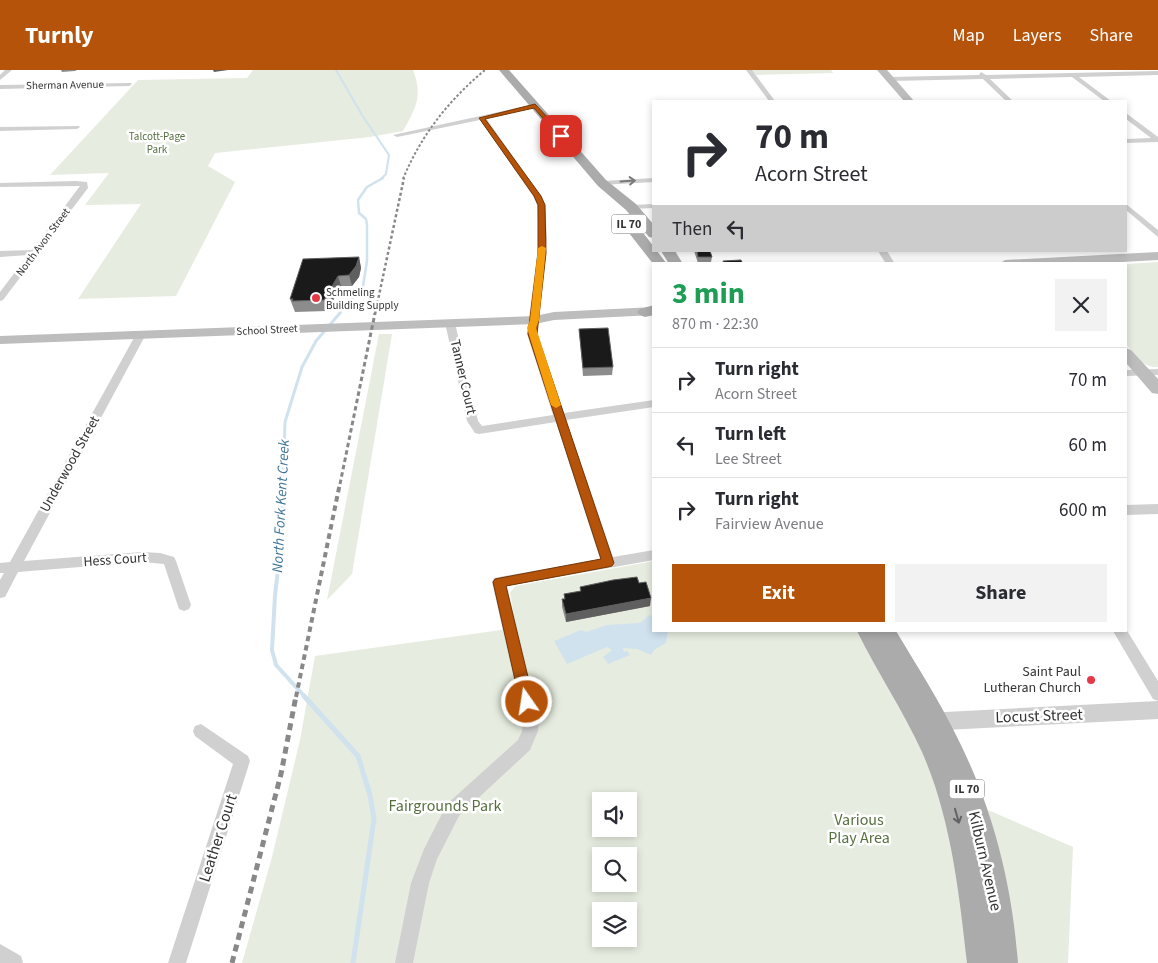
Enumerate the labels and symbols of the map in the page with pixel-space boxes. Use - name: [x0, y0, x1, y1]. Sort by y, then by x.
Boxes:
- street label: Sherman Avenue: [26, 77, 105, 93]
- pin: [540, 115, 582, 157]
- park label: Talcott-Page Park: [129, 129, 186, 157]
- one-way arrow: [619, 177, 635, 186]
- street label: North Avon Street: [12, 205, 74, 279]
- road number: IL 70: [612, 214, 646, 234]
- place label: Schmeling Building Supply: [326, 285, 399, 313]
- marker: Schmeling Building Supply: [310, 292, 322, 304]
- street label: School Street: [236, 321, 298, 339]
- street label: Tanner Court: [445, 338, 481, 417]
- street label: Underwood Street: [35, 412, 105, 516]
- water label: North Fork Kent Creek: [267, 438, 295, 573]
- street label: Hess Court: [83, 548, 148, 572]
- place label: Saint Paul Lutheran Church: [983, 662, 1081, 698]
- marker: Saint Paul Lutheran Church: [1085, 674, 1097, 686]
- position arrow: [500, 675, 552, 727]
- street label: Locust Street: [995, 703, 1084, 729]
- road number: IL 70: [950, 780, 984, 799]
- street label: Leather Court: [193, 791, 243, 885]
- park label: Fairgrounds Park: [388, 795, 502, 817]
- one-way arrow: [952, 808, 962, 824]
- park label: Various Play Area: [828, 809, 890, 849]
- street label: Kilburn Avenue: [963, 809, 1007, 913]

